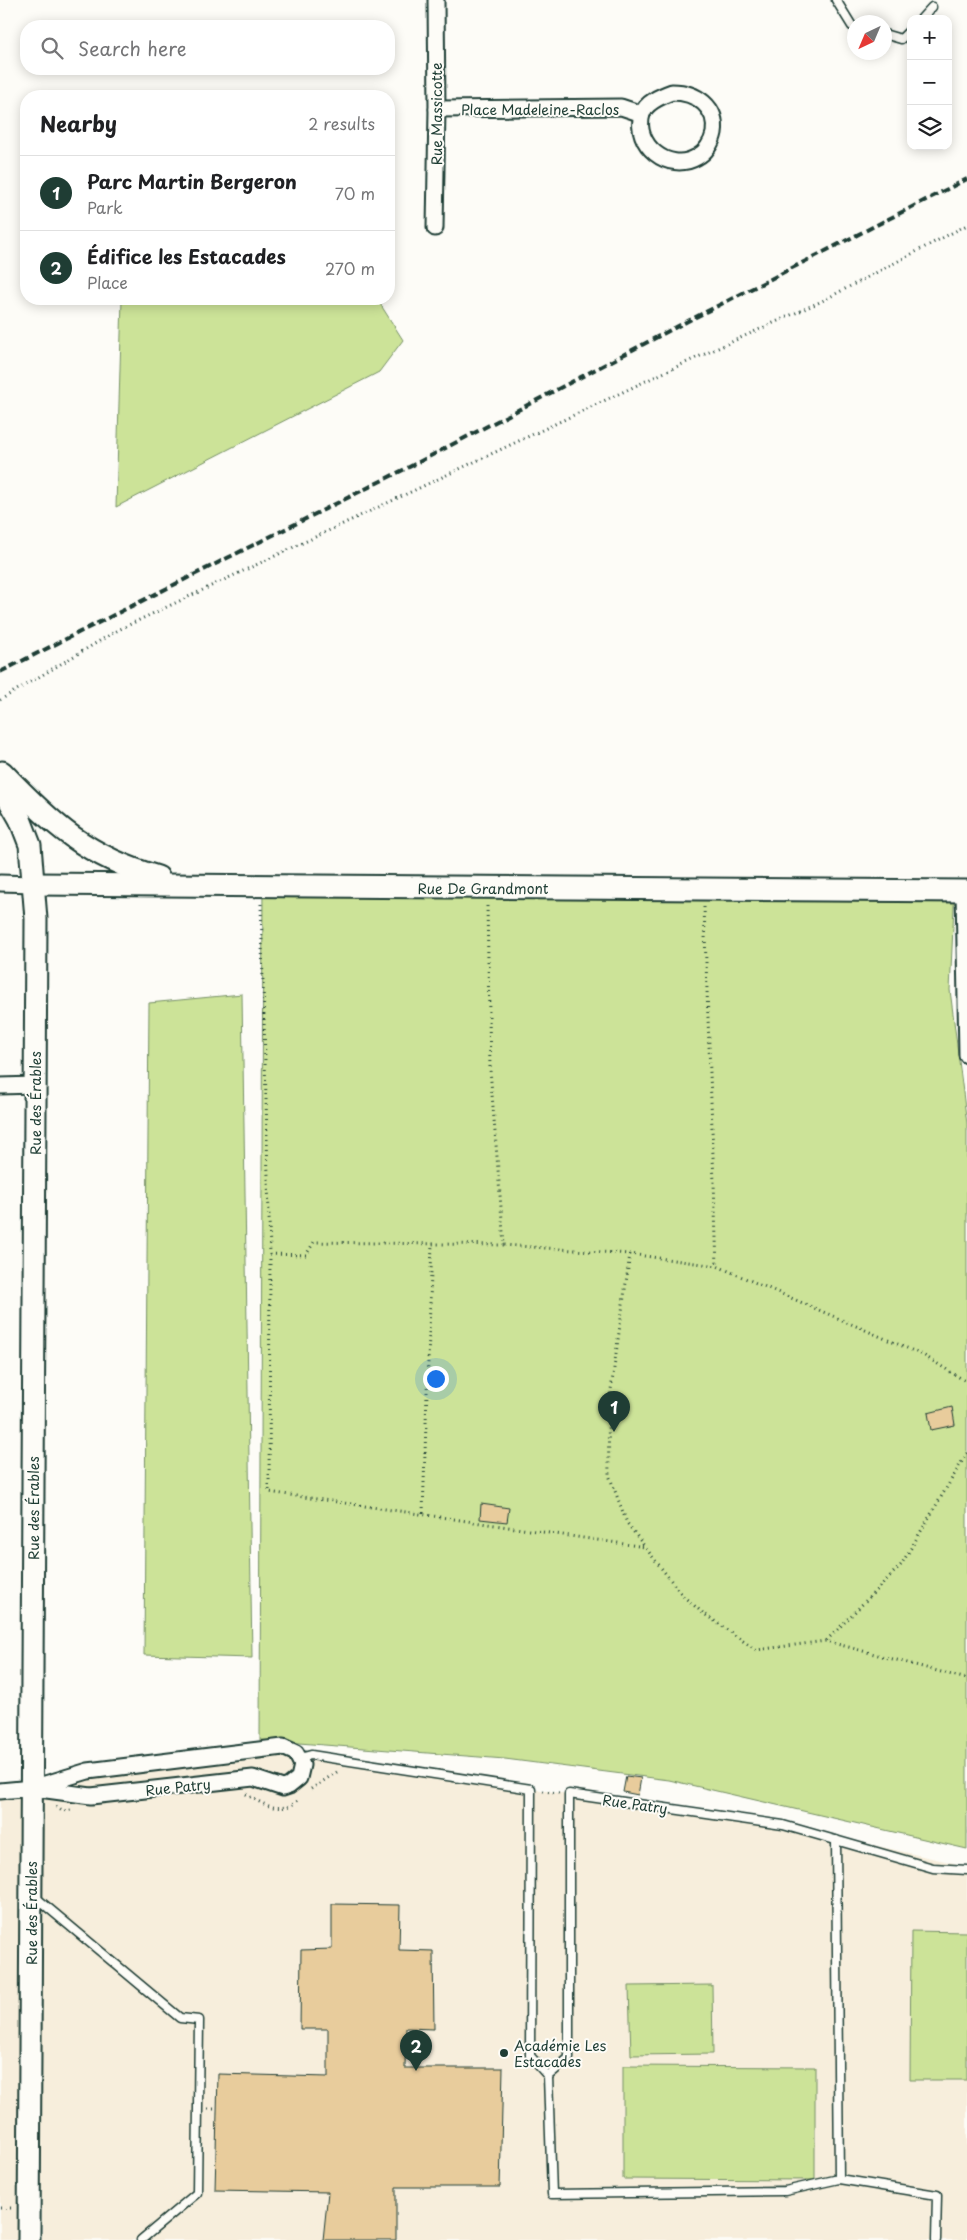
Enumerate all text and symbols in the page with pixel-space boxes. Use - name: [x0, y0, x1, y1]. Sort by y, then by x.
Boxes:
- north arrow: [847, 15, 892, 60]
- map controls: [907, 15, 952, 150]
- button: +: [907, 15, 952, 60]
- search box: [20, 20, 395, 75]
- icon: search: [38, 34, 66, 62]
- text: Search here: [78, 34, 187, 62]
- button: −: [907, 60, 952, 105]
- street label: Rue Massicotte: [426, 63, 447, 165]
- street label: Place Madeleine-Raclos: [461, 99, 619, 120]
- button: layers: [907, 105, 952, 150]
- text: Nearby: [40, 107, 117, 139]
- text: 2 results: [308, 111, 375, 135]
- text: Parc Martin Bergeron: [87, 167, 297, 195]
- text: 1: [52, 181, 60, 205]
- text: 70 m: [335, 181, 375, 205]
- text: Park: [87, 195, 123, 219]
- text: Édifice les Estacades: [87, 242, 286, 270]
- text: 2: [50, 256, 62, 280]
- text: 270 m: [325, 256, 375, 280]
- text: Place: [87, 270, 128, 294]
- street label: Rue De Grandmont: [417, 878, 549, 899]
- street label: Rue des Érables: [25, 1051, 46, 1155]
- your location: [423, 1366, 449, 1392]
- pin: 1: [598, 1391, 630, 1432]
- street label: Rue des Érables: [23, 1456, 44, 1560]
- street label: Rue Patry: [144, 1773, 212, 1801]
- street label: Rue Patry: [601, 1789, 669, 1819]
- street label: Rue des Érables: [21, 1861, 42, 1965]
- pin: 2: [400, 2030, 432, 2071]
- place label: Académie Les Estacades: [514, 2035, 606, 2072]
- marker: Académie Les Estacades: [498, 2047, 510, 2059]

